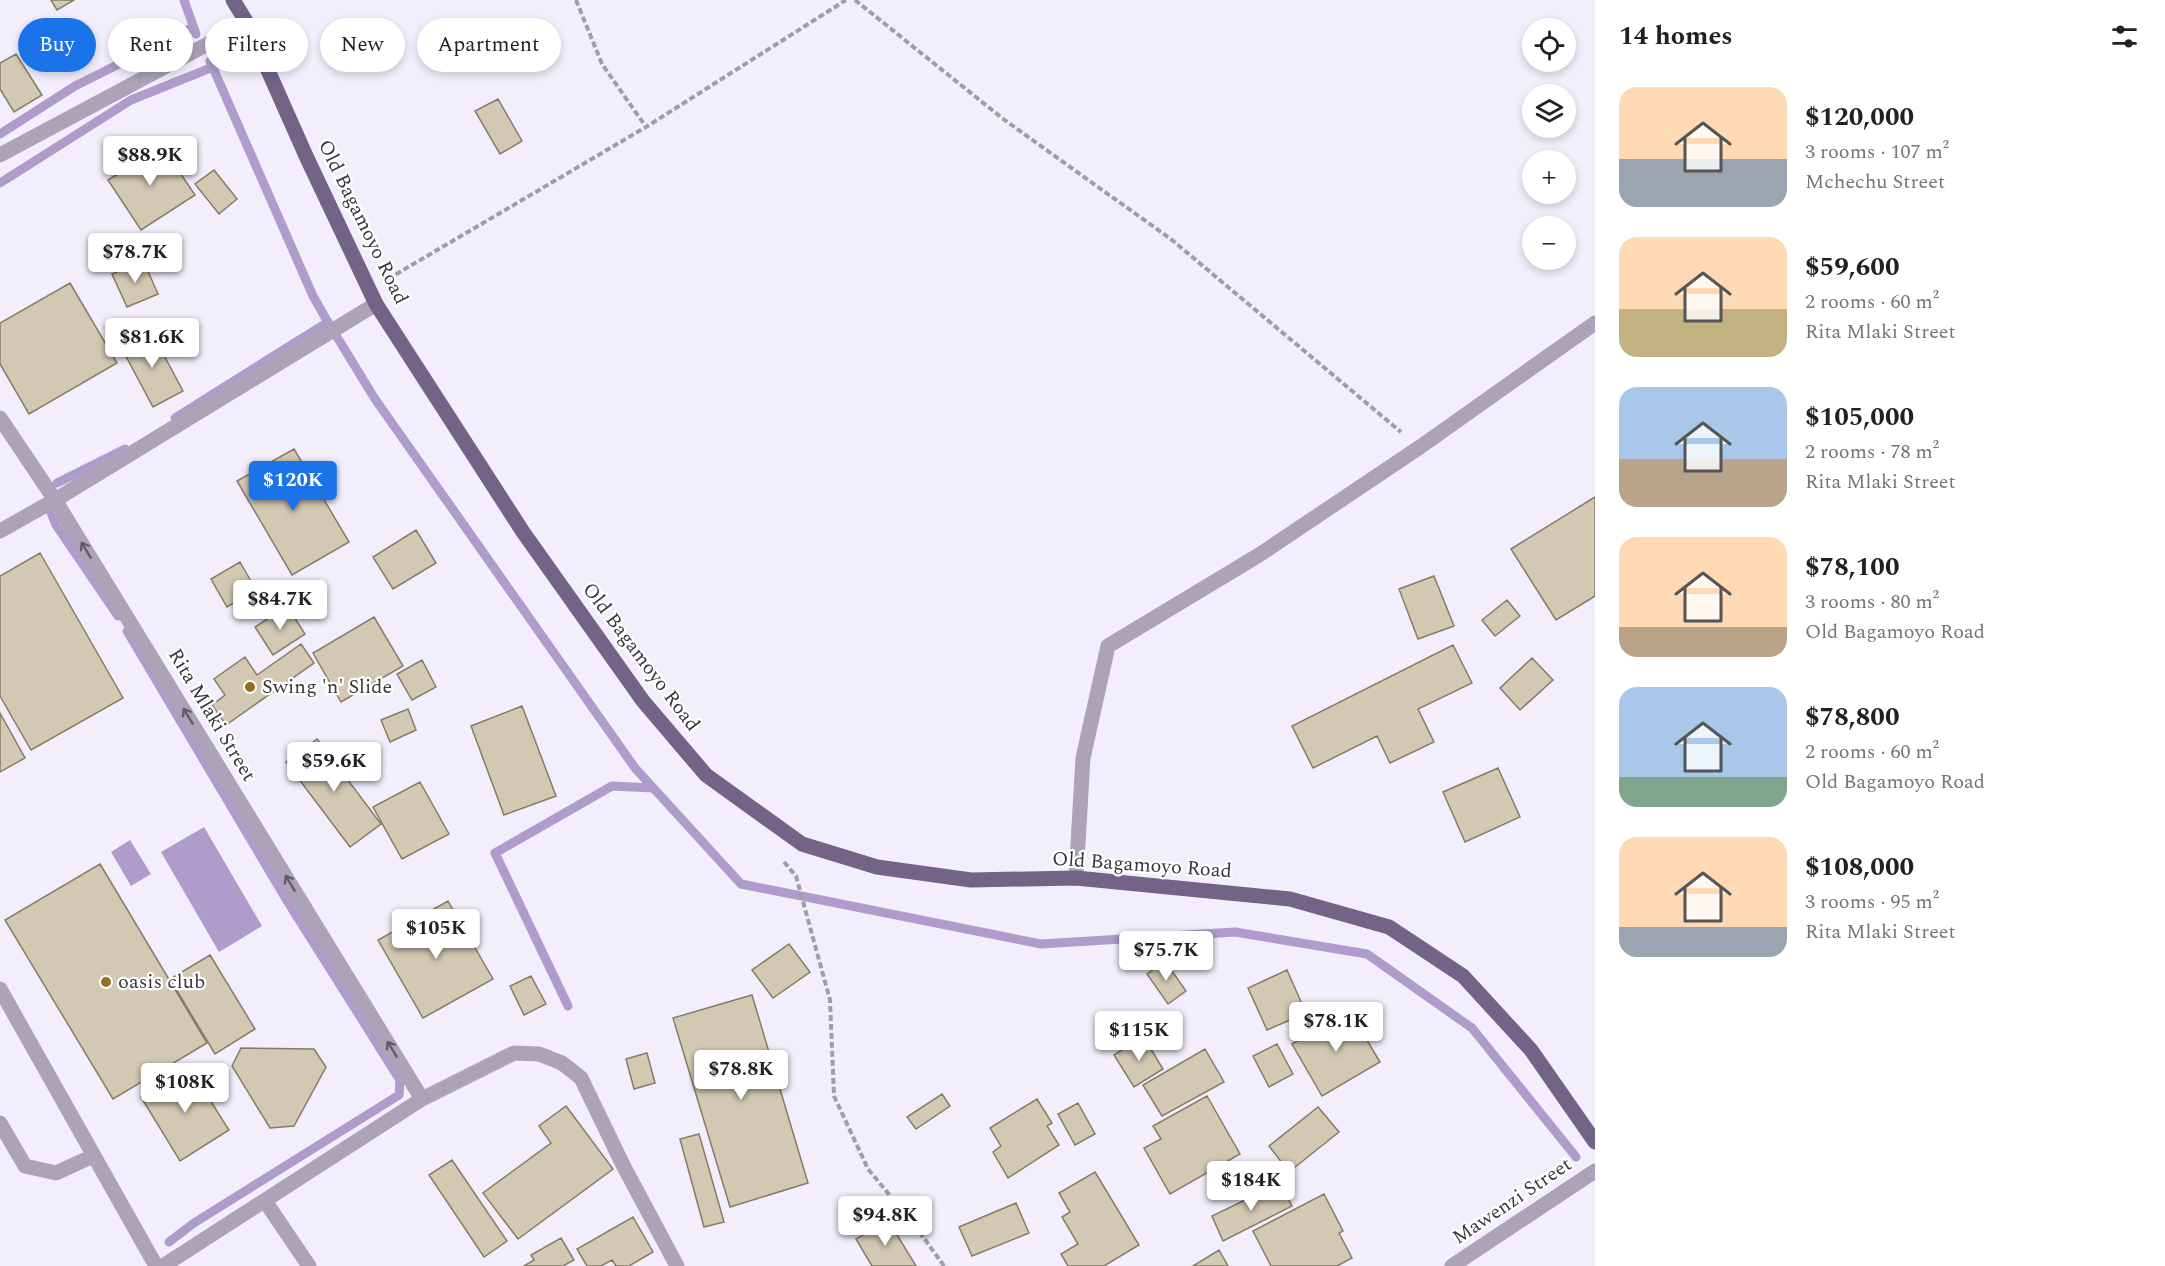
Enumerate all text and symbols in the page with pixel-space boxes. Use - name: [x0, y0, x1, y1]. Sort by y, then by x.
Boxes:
- text: 14 homes: [1619, 16, 1733, 56]
- chip: Buy: [18, 18, 96, 72]
- chip: Rent: [108, 18, 193, 72]
- chip: Filters: [205, 18, 308, 72]
- chip: New: [320, 18, 405, 72]
- chip: Apartment: [417, 18, 561, 72]
- map controls: [1522, 18, 1576, 270]
- button: locate: [1522, 18, 1576, 72]
- icon: filters: [2108, 20, 2141, 53]
- button: layers: [1522, 84, 1576, 138]
- text: $120,000: [1805, 97, 1914, 137]
- icon: home: [1667, 111, 1739, 183]
- street label: Old Bagamoyo Road: [310, 135, 416, 309]
- pin: $88.9K: [101, 136, 199, 187]
- text: 3 rooms · 107 m²: [1805, 137, 1949, 167]
- text: $88.9K: [117, 140, 183, 170]
- button: +: [1522, 150, 1576, 204]
- text: Mchechu Street: [1805, 167, 1945, 197]
- button: −: [1522, 216, 1576, 270]
- pin: $78.7K: [86, 233, 184, 284]
- text: $78.7K: [102, 237, 168, 267]
- text: $59,600: [1805, 247, 1899, 287]
- icon: home: [1667, 261, 1739, 333]
- text: 2 rooms · 60 m²: [1805, 287, 1939, 317]
- text: Rita Mlaki Street: [1805, 317, 1956, 347]
- pin: $81.6K: [103, 318, 201, 369]
- text: $81.6K: [119, 322, 185, 352]
- text: $105,000: [1805, 397, 1914, 437]
- icon: home: [1667, 411, 1739, 483]
- text: 2 rooms · 78 m²: [1805, 437, 1939, 467]
- pin: $120K: [251, 461, 335, 512]
- text: $120K: [263, 465, 323, 495]
- text: Rita Mlaki Street: [1805, 467, 1956, 497]
- one-way arrow: [80, 542, 92, 559]
- text: $78,100: [1805, 547, 1899, 587]
- icon: home: [1667, 561, 1739, 633]
- street label: Old Bagamoyo Road: [575, 576, 707, 738]
- pin: $84.7K: [231, 580, 329, 631]
- text: $84.7K: [247, 584, 313, 614]
- text: 3 rooms · 80 m²: [1805, 587, 1939, 617]
- text: Old Bagamoyo Road: [1805, 617, 1985, 647]
- street label: Rita Mlaki Street: [160, 643, 264, 787]
- place label: Swing 'n' Slide: [262, 672, 392, 702]
- marker: Swing 'n' Slide: [243, 680, 257, 694]
- text: $78,800: [1805, 697, 1899, 737]
- one-way arrow: [182, 708, 194, 725]
- icon: home: [1667, 711, 1739, 783]
- text: 2 rooms · 60 m²: [1805, 737, 1939, 767]
- pin: $59.6K: [285, 742, 383, 793]
- text: $59.6K: [301, 746, 367, 776]
- text: Old Bagamoyo Road: [1805, 767, 1985, 797]
- street label: Old Bagamoyo Road: [1051, 844, 1233, 886]
- text: $108,000: [1805, 847, 1914, 887]
- icon: home: [1667, 861, 1739, 933]
- one-way arrow: [283, 875, 295, 892]
- text: 3 rooms · 95 m²: [1805, 887, 1939, 917]
- pin: $105K: [394, 909, 478, 960]
- text: $105K: [406, 913, 466, 943]
- text: Rita Mlaki Street: [1805, 917, 1956, 947]
- pin: $75.7K: [1117, 931, 1215, 982]
- text: $75.7K: [1133, 935, 1199, 965]
- place label: oasis club: [118, 967, 205, 997]
- marker: oasis club: [99, 975, 113, 989]
- pin: $78.1K: [1287, 1002, 1385, 1053]
- text: $78.1K: [1303, 1006, 1369, 1036]
- pin: $115K: [1097, 1011, 1181, 1062]
- text: $115K: [1109, 1015, 1169, 1045]
- one-way arrow: [385, 1041, 397, 1058]
- pin: $78.8K: [692, 1050, 790, 1101]
- text: $78.8K: [708, 1054, 774, 1084]
- pin: $108K: [143, 1063, 227, 1114]
- text: $108K: [155, 1067, 215, 1097]
- street label: Mawenzi Street: [1446, 1150, 1578, 1252]
- pin: $184K: [1209, 1161, 1293, 1212]
- text: $184K: [1221, 1165, 1281, 1195]
- pin: $94.8K: [836, 1196, 934, 1247]
- text: $94.8K: [852, 1200, 918, 1230]

